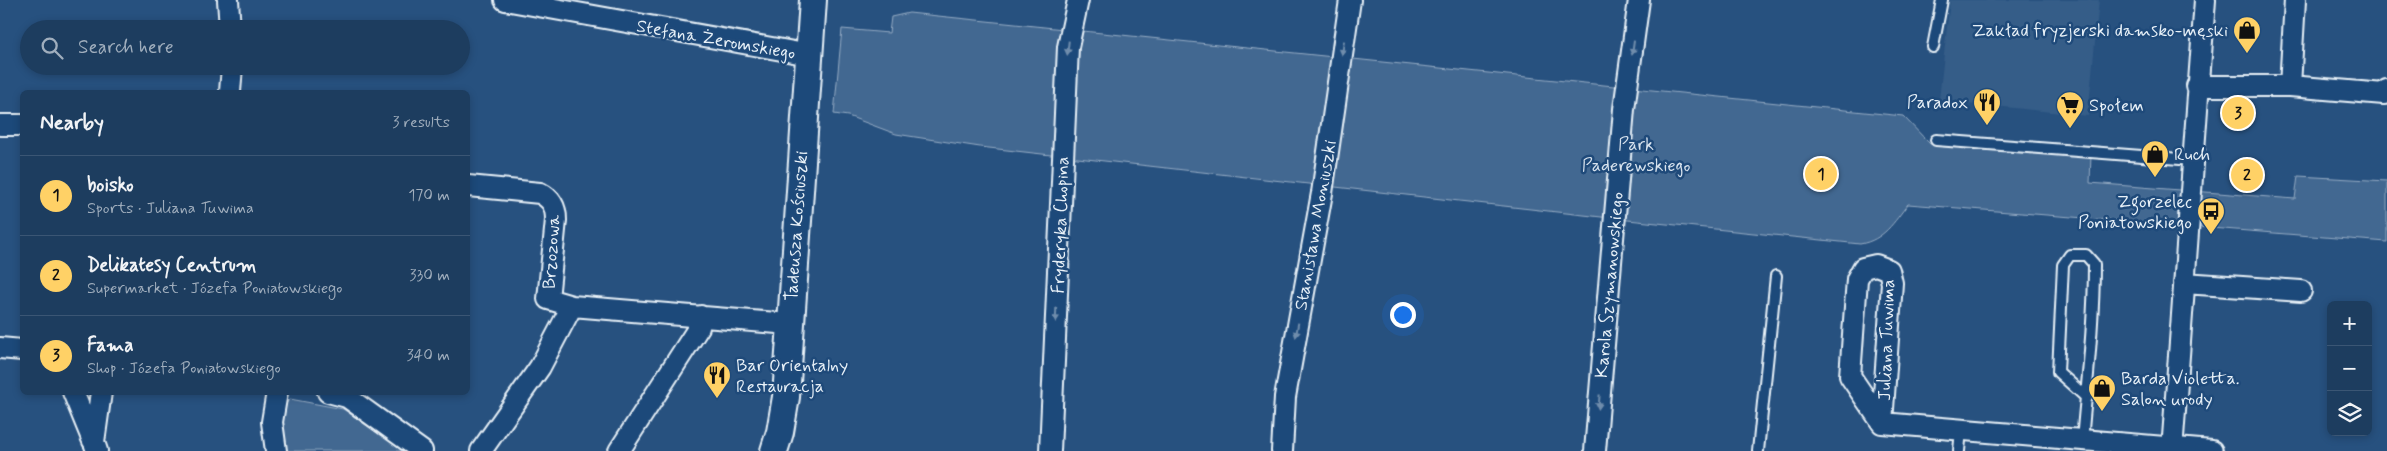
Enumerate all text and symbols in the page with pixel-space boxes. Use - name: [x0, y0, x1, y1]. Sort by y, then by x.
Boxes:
- street label: Stefana Żeromskiego: [634, 14, 797, 66]
- shop icon: Zakład fryzjerski damsko-męski: [2232, 15, 2262, 54]
- place label: Zakład fryzjerski damsko-męski: [1972, 19, 2228, 43]
- search box: [20, 20, 470, 75]
- icon: search: [38, 34, 66, 62]
- text: Search here: [78, 35, 174, 60]
- one-way arrow: [1064, 40, 1072, 56]
- one-way arrow: [1339, 41, 1347, 57]
- one-way arrow: [1628, 41, 1636, 57]
- restaurant icon: Paradox: [1972, 87, 2002, 126]
- supermarket icon: Społem: [2055, 90, 2085, 129]
- place label: Paradox: [1907, 91, 1968, 115]
- place label: Społem: [2089, 94, 2144, 118]
- pin: 3: [2222, 94, 2254, 132]
- text: Nearby: [40, 109, 104, 137]
- text: 3 results: [392, 112, 450, 133]
- park label: Park Paderewskiego: [1582, 133, 1690, 178]
- street label: Stanisława Moniuszki: [1289, 138, 1343, 312]
- shop icon: Ruch: [2140, 139, 2170, 178]
- place label: Ruch: [2174, 143, 2210, 167]
- street label: Tadeusza Kościuszki: [780, 150, 814, 302]
- pin: 1: [1805, 155, 1837, 193]
- street label: Fryderyka Chopina: [1047, 156, 1075, 294]
- pin: 2: [2231, 156, 2263, 194]
- text: boisko: [87, 173, 134, 198]
- text: 1: [52, 185, 60, 206]
- text: 170 m: [408, 185, 450, 206]
- place label: Zgorzelec Poniatowskiego: [2078, 190, 2192, 235]
- street label: Karola Szymanowskiego: [1590, 191, 1630, 379]
- bus stop icon: Zgorzelec Poniatowskiego: [2196, 196, 2226, 235]
- text: Sports · Juliana Tuwima: [87, 198, 254, 219]
- street label: Brzozowa: [537, 214, 567, 290]
- text: Delikatesy Centrum: [87, 253, 256, 278]
- text: 2: [52, 265, 60, 286]
- text: 330 m: [409, 265, 450, 286]
- text: Supermarket · Józefa Poniatowskiego: [87, 278, 343, 299]
- street label: Juliana Tuwima: [1873, 279, 1901, 401]
- map controls: [2327, 301, 2372, 436]
- button: +: [2327, 301, 2372, 346]
- your location: [1390, 302, 1416, 328]
- one-way arrow: [1052, 307, 1060, 323]
- one-way arrow: [1293, 322, 1301, 338]
- text: Fama: [87, 333, 134, 358]
- text: 3: [52, 345, 60, 366]
- text: 340 m: [406, 345, 450, 366]
- button: −: [2327, 346, 2372, 391]
- place label: Bar Orientalny Restauracja: [736, 354, 848, 399]
- text: Shop · Józefa Poniatowskiego: [87, 358, 281, 379]
- restaurant icon: Bar Orientalny Restauracja: [702, 360, 732, 399]
- place label: Barda Violetta. Salon urody: [2121, 367, 2239, 412]
- shop icon: Barda Violetta. Salon urody: [2087, 373, 2117, 412]
- button: layers: [2327, 391, 2372, 436]
- one-way arrow: [1595, 394, 1603, 410]

